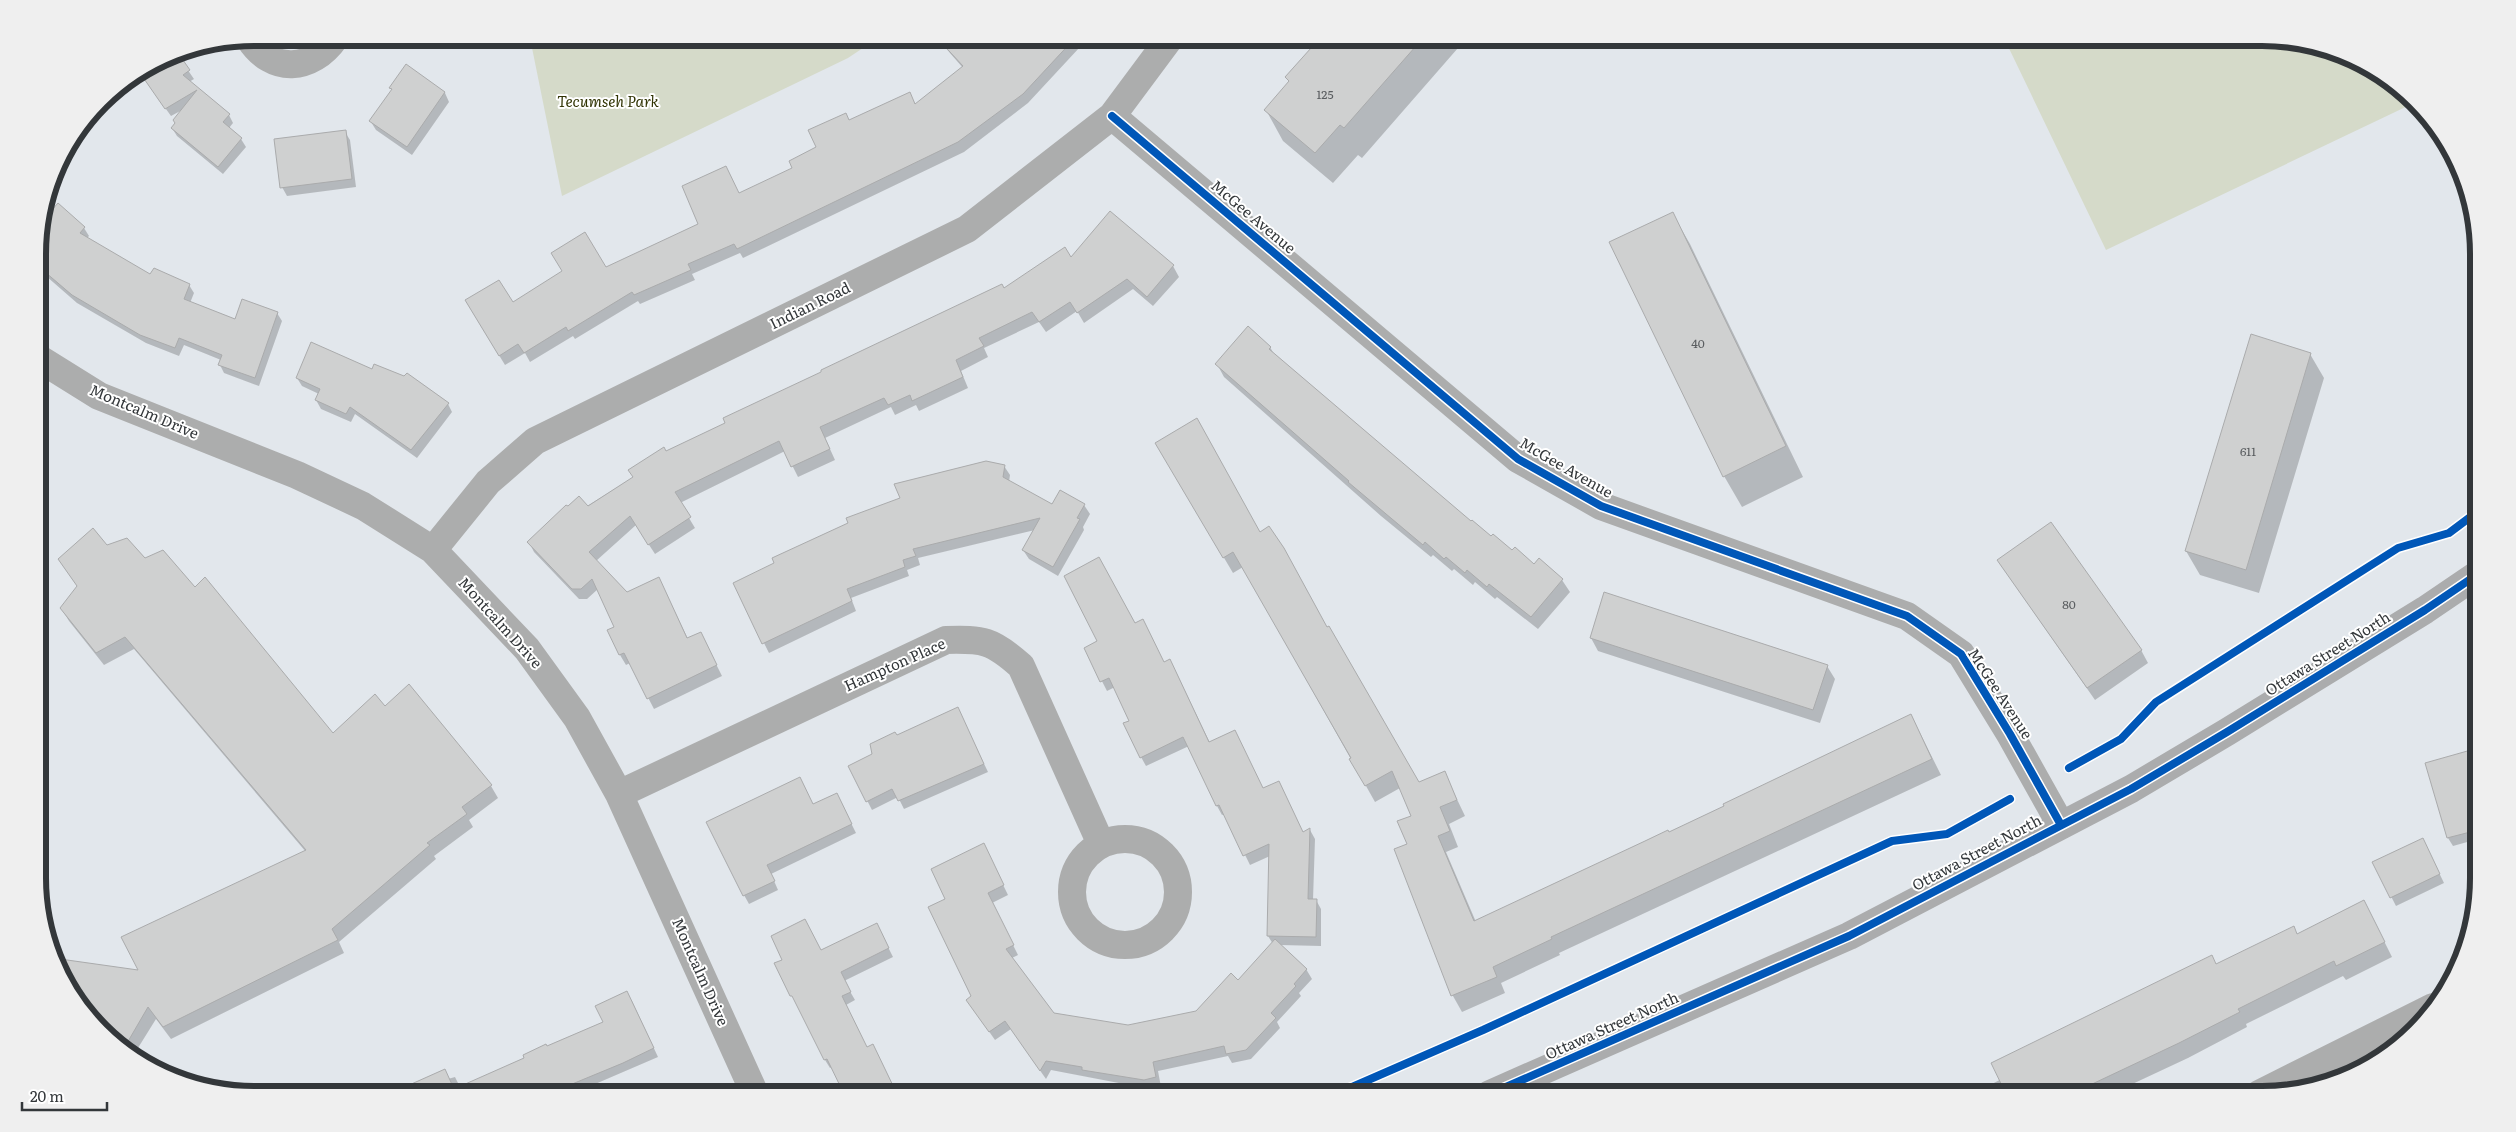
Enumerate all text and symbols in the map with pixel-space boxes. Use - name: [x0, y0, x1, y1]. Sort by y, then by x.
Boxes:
- house number: 125: [1316, 85, 1334, 103]
- park label: Tecumseh Park: [557, 89, 660, 112]
- street label: McGee Avenue: [1206, 173, 1302, 258]
- street label: Indian Road: [765, 275, 854, 334]
- house number: 40: [1691, 334, 1705, 352]
- street label: Montcalm Drive: [87, 377, 203, 444]
- street label: McGee Avenue: [1516, 431, 1618, 503]
- house number: 611: [2240, 442, 2256, 460]
- street label: Montcalm Drive: [454, 571, 549, 673]
- house number: 80: [2062, 595, 2076, 613]
- street label: Ottawa Street North: [2260, 605, 2394, 701]
- street label: Hampton Place: [840, 631, 949, 696]
- street label: McGee Avenue: [1963, 643, 2040, 744]
- street label: Ottawa Street North: [1907, 808, 2045, 896]
- street label: Montcalm Drive: [667, 914, 736, 1029]
- street label: Ottawa Street North: [1541, 985, 1682, 1064]
- scale bar: [22, 1080, 108, 1112]
- text: 20 m: [30, 1084, 64, 1107]

